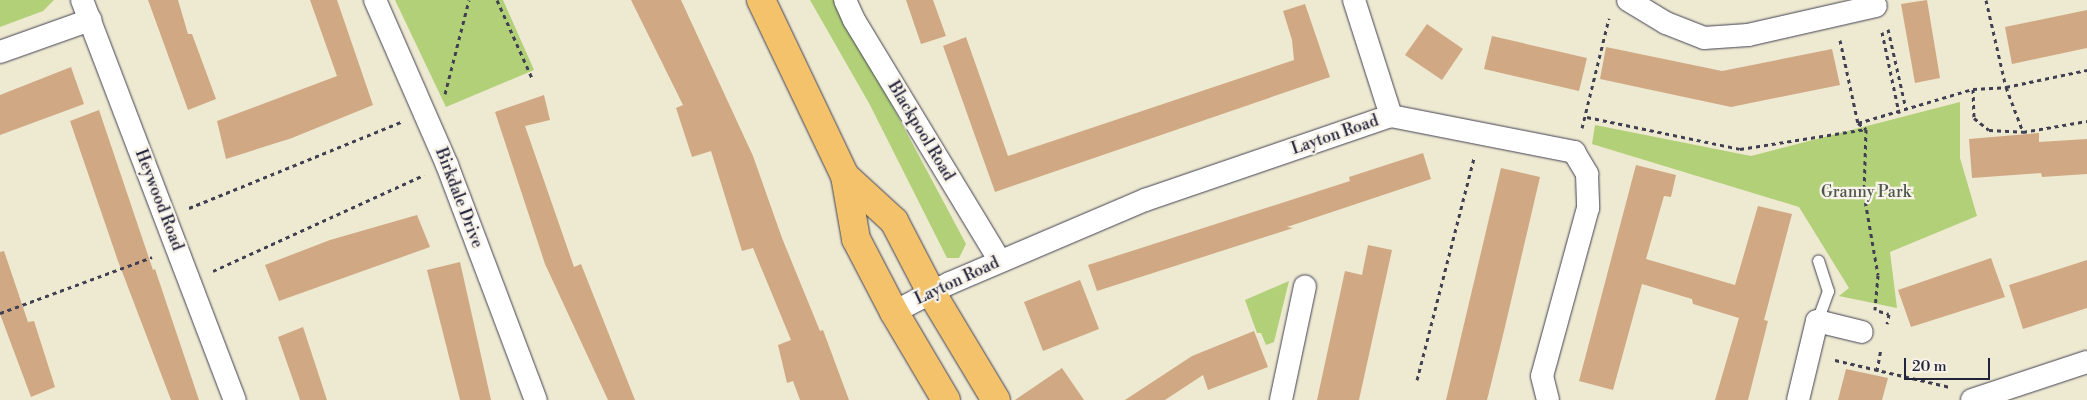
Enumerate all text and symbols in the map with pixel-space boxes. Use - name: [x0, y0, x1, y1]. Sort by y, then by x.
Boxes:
- street label: Blackpool Road: [884, 78, 958, 184]
- street label: Layton Road: [1289, 111, 1381, 159]
- street label: Birkdale Drive: [431, 145, 487, 251]
- street label: Heywood Road: [131, 147, 187, 253]
- park label: Granny Park: [1821, 182, 1911, 202]
- street label: Layton Road: [912, 253, 1002, 309]
- scale bar: [1907, 348, 1993, 380]
- text: 20 m: [1912, 357, 1947, 376]

